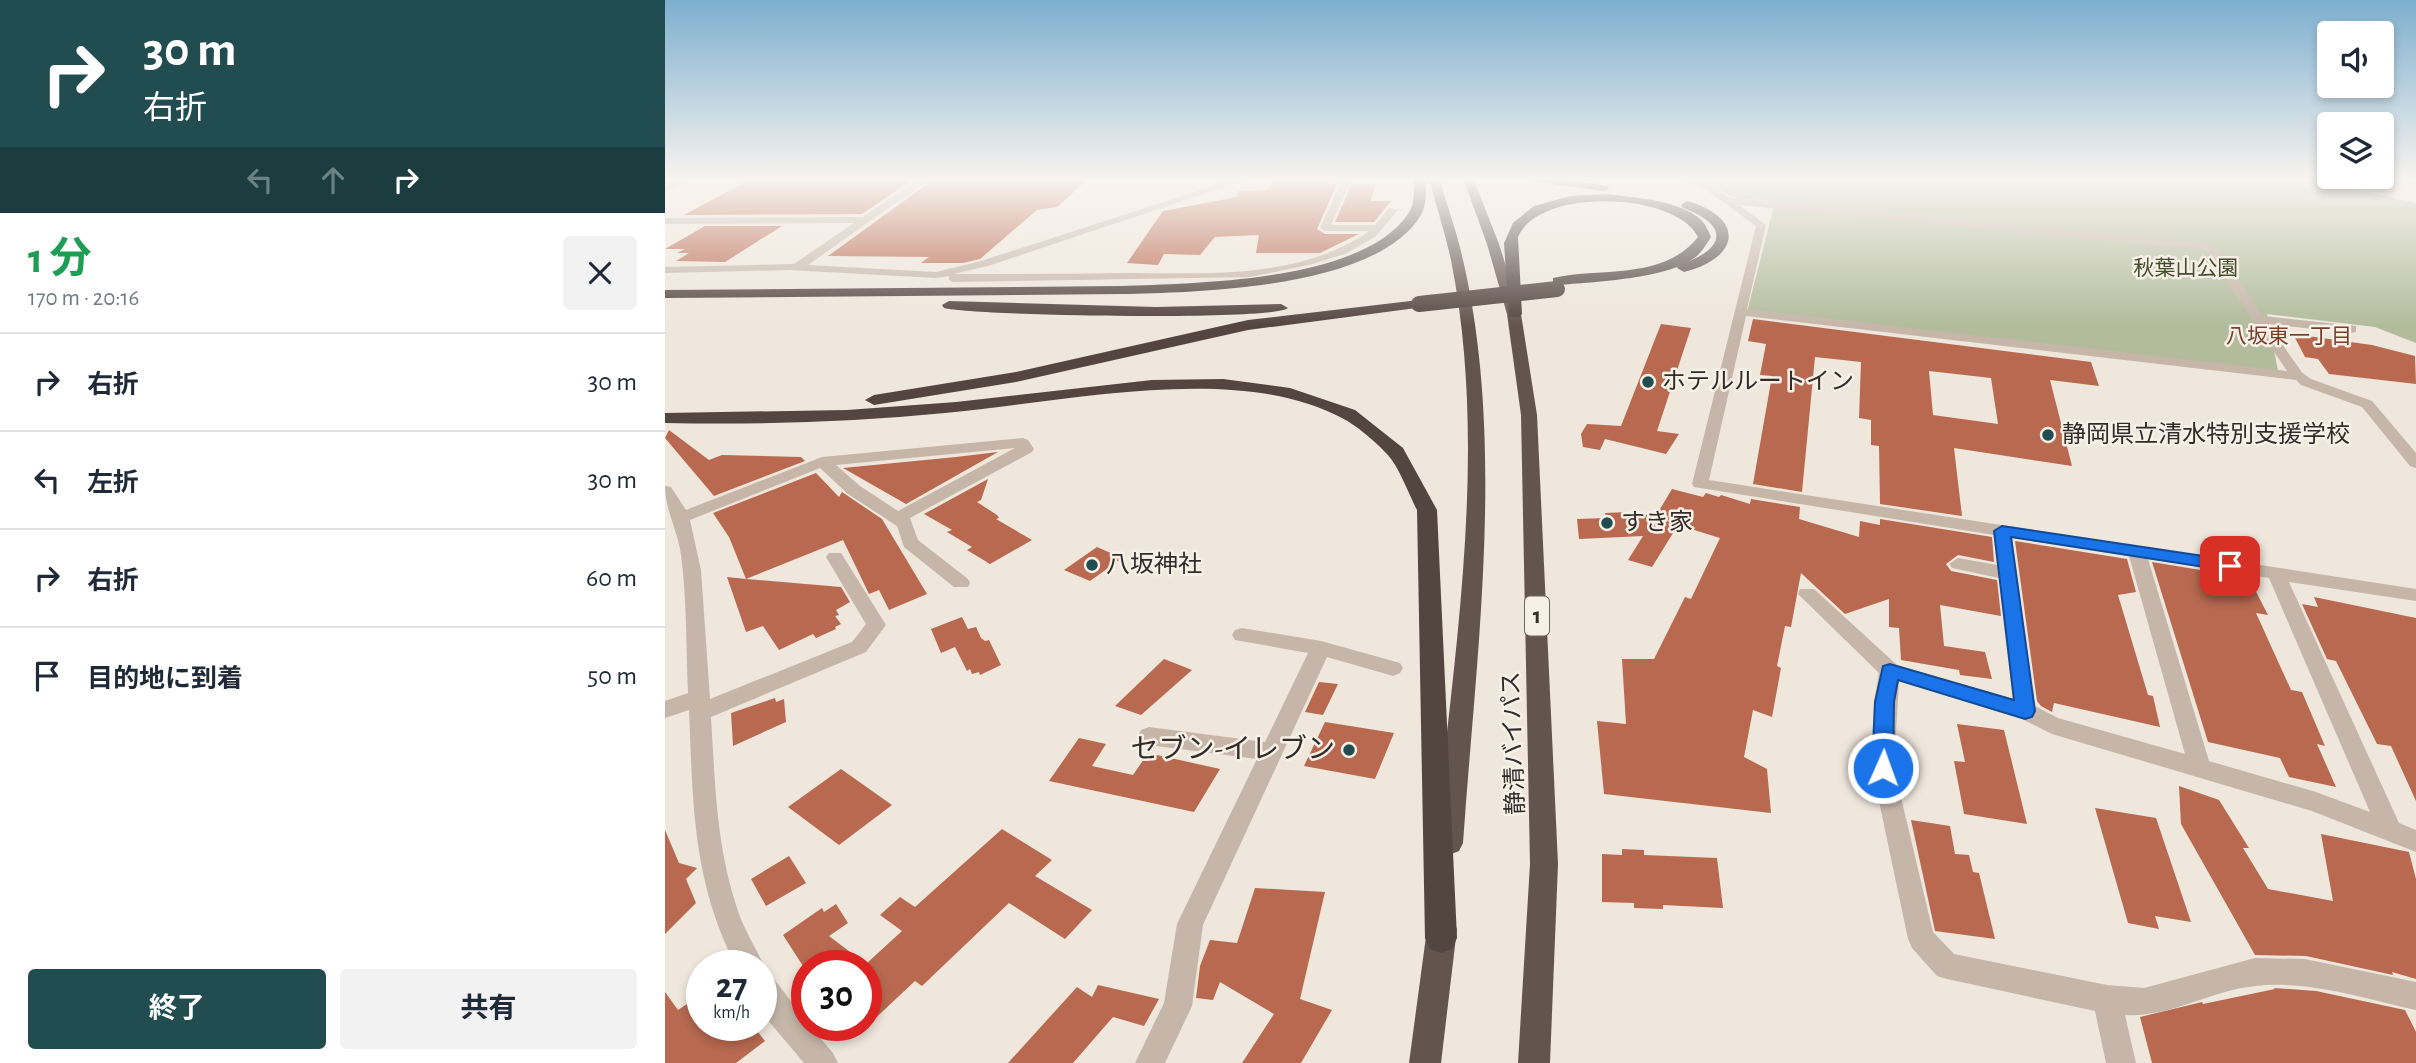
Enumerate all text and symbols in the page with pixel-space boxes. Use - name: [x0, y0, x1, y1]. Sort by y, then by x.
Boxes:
- map controls: [2317, 21, 2394, 189]
- button: sound: [2317, 21, 2394, 98]
- text: 30 m: [143, 26, 237, 75]
- icon: right: [28, 28, 119, 119]
- text: 右折: [143, 92, 207, 124]
- button: layers: [2317, 112, 2394, 189]
- icon: left: [241, 161, 279, 199]
- icon: ahead: [314, 161, 352, 199]
- icon: right: [387, 161, 425, 199]
- button: close: [563, 236, 637, 310]
- text: 1 分: [28, 238, 91, 280]
- park label: 秋葉山公園: [2134, 257, 2239, 279]
- text: 170 m · 20:16: [28, 287, 139, 310]
- district label: 八坂東一丁目: [2226, 325, 2352, 347]
- icon: right: [28, 363, 66, 401]
- text: 30 m: [587, 369, 637, 395]
- place label: ホテルルートイン: [1662, 370, 1854, 394]
- text: 右折: [87, 372, 139, 398]
- marker: ホテルルートイン: [1640, 374, 1656, 390]
- place label: 静岡県立清水特別支援学校: [2062, 421, 2350, 447]
- marker: 静岡県立清水特別支援学校: [2040, 427, 2056, 443]
- icon: left: [28, 461, 66, 499]
- text: 30 m: [587, 467, 637, 493]
- text: 左折: [87, 470, 139, 496]
- place label: すき家: [1621, 509, 1693, 535]
- marker: すき家: [1599, 515, 1615, 531]
- pin: [2200, 536, 2260, 596]
- icon: arrive: [2211, 547, 2249, 585]
- place label: 八坂神社: [1106, 551, 1202, 577]
- marker: 八坂神社: [1084, 557, 1100, 573]
- icon: right: [28, 559, 66, 597]
- text: 60 m: [586, 565, 637, 591]
- text: 右折: [87, 568, 139, 594]
- road number: 1: [1525, 596, 1549, 636]
- icon: arrive: [28, 657, 66, 695]
- text: 50 m: [587, 663, 637, 689]
- text: 目的地に到着: [87, 666, 243, 692]
- street label: 静清バイパス: [1498, 671, 1528, 815]
- position arrow: [1846, 731, 1920, 805]
- place label: セブン-イレブン: [1130, 734, 1335, 764]
- marker: セブン-イレブン: [1341, 742, 1357, 758]
- speed limit sign: 30: [791, 950, 882, 1041]
- button: 終了: [28, 969, 326, 1049]
- button: 共有: [340, 969, 637, 1049]
- text: 27: [716, 969, 747, 1004]
- text: km/h: [713, 1004, 750, 1022]

